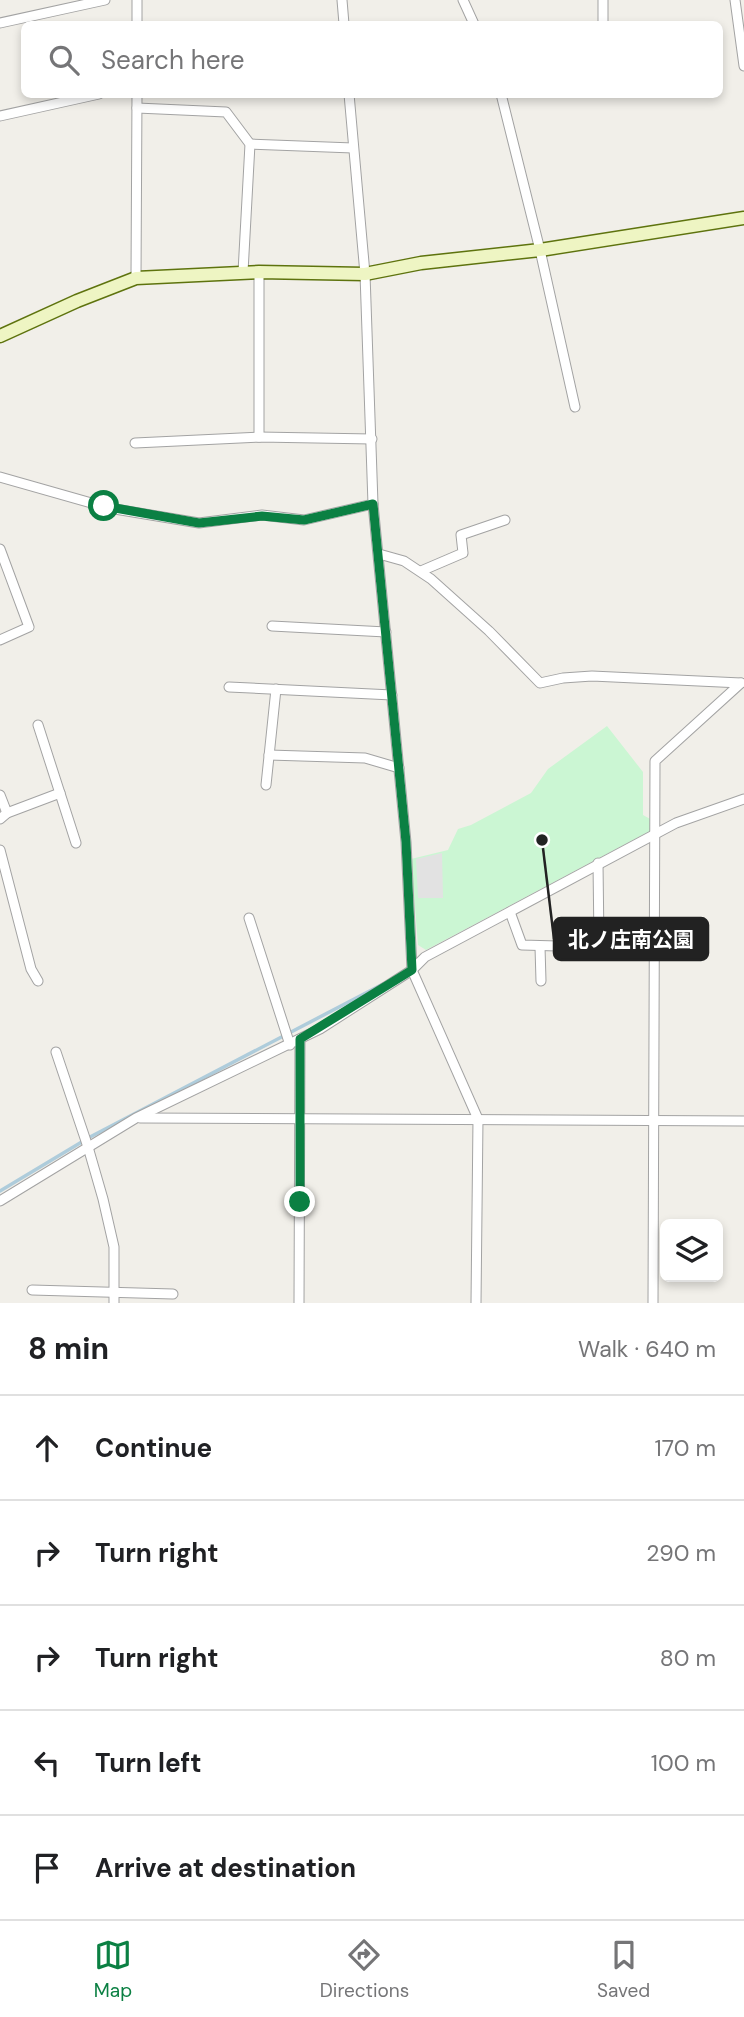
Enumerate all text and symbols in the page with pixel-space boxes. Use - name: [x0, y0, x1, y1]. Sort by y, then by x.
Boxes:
- search box: [21, 21, 723, 98]
- icon: search: [45, 41, 83, 79]
- text: Search here: [101, 43, 244, 77]
- route start: [88, 490, 119, 521]
- callout: 北ノ庄南公園: [554, 918, 708, 960]
- text: 北ノ庄南公園: [568, 926, 694, 954]
- route end: [284, 1186, 315, 1217]
- map controls: [660, 1219, 723, 1282]
- button: layers: [660, 1219, 723, 1282]
- text: 8 min: [28, 1329, 109, 1368]
- text: Walk · 640 m: [578, 1334, 716, 1364]
- icon: ahead: [28, 1429, 66, 1467]
- text: Continue: [95, 1431, 212, 1465]
- text: 170 m: [655, 1433, 716, 1463]
- icon: right: [28, 1534, 66, 1572]
- text: Turn right: [95, 1536, 219, 1570]
- text: 290 m: [646, 1538, 716, 1568]
- icon: right: [28, 1639, 66, 1677]
- text: Turn right: [95, 1641, 219, 1675]
- text: 80 m: [660, 1643, 716, 1673]
- icon: left: [28, 1744, 66, 1782]
- text: Turn left: [95, 1746, 202, 1780]
- text: 100 m: [651, 1748, 716, 1778]
- icon: arrive: [28, 1849, 66, 1887]
- text: Arrive at destination: [95, 1851, 356, 1885]
- tab: Map: [94, 1936, 132, 2003]
- tab: Directions: [320, 1936, 409, 2003]
- tab: Saved: [597, 1936, 650, 2003]

